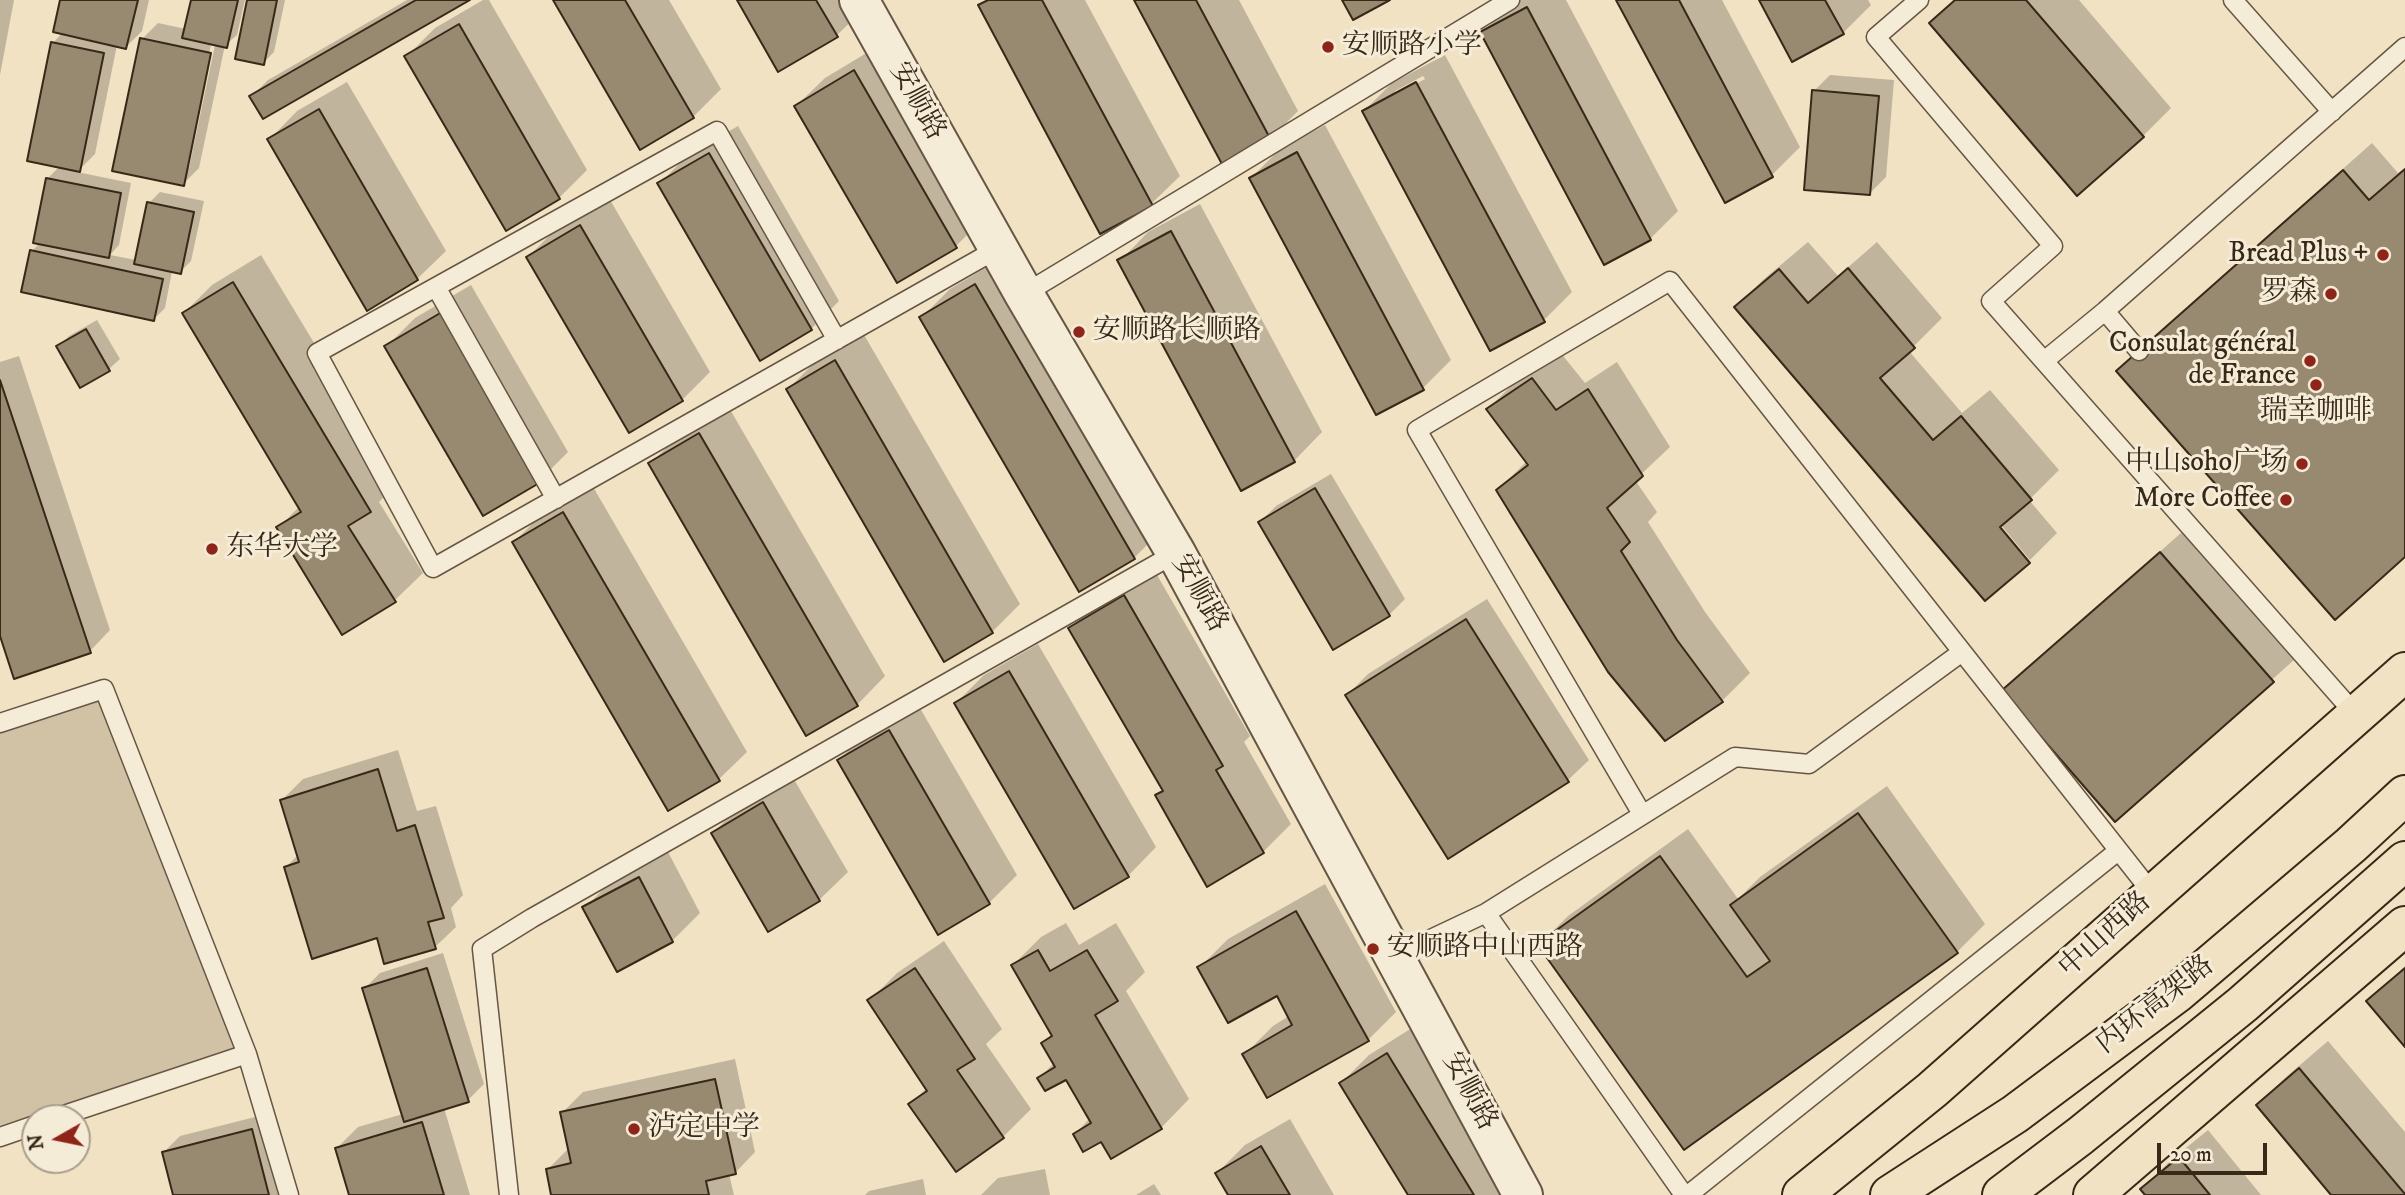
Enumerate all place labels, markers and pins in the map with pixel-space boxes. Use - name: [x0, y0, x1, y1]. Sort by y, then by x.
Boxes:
- place label: 安顺路小学: [1342, 30, 1482, 64]
- marker: 安顺路小学: [1320, 39, 1336, 55]
- place label: Bread Plus +: [2228, 238, 2369, 272]
- marker: Bread Plus +: [2375, 247, 2391, 263]
- place label: 罗森: [2261, 277, 2317, 311]
- marker: 罗森: [2323, 286, 2339, 302]
- place label: 安顺路长顺路: [1093, 315, 1261, 349]
- marker: 安顺路长顺路: [1071, 324, 1087, 340]
- place label: Consulat général de France: [2109, 328, 2296, 394]
- marker: Consulat général de France: [2302, 353, 2318, 369]
- marker: 瑞幸咖啡: [2308, 377, 2324, 393]
- place label: 瑞幸咖啡: [2260, 396, 2372, 430]
- place label: 中山soho广场: [2125, 447, 2288, 481]
- marker: 中山soho广场: [2294, 456, 2310, 472]
- place label: More Coffee: [2134, 483, 2272, 517]
- marker: More Coffee: [2278, 492, 2294, 508]
- place label: 东华大学: [226, 532, 338, 566]
- marker: 东华大学: [204, 541, 220, 557]
- place label: 安顺路中山西路: [1387, 932, 1583, 966]
- marker: 安顺路中山西路: [1365, 941, 1381, 957]
- place label: 泸定中学: [648, 1112, 760, 1146]
- marker: 泸定中学: [626, 1121, 642, 1137]

